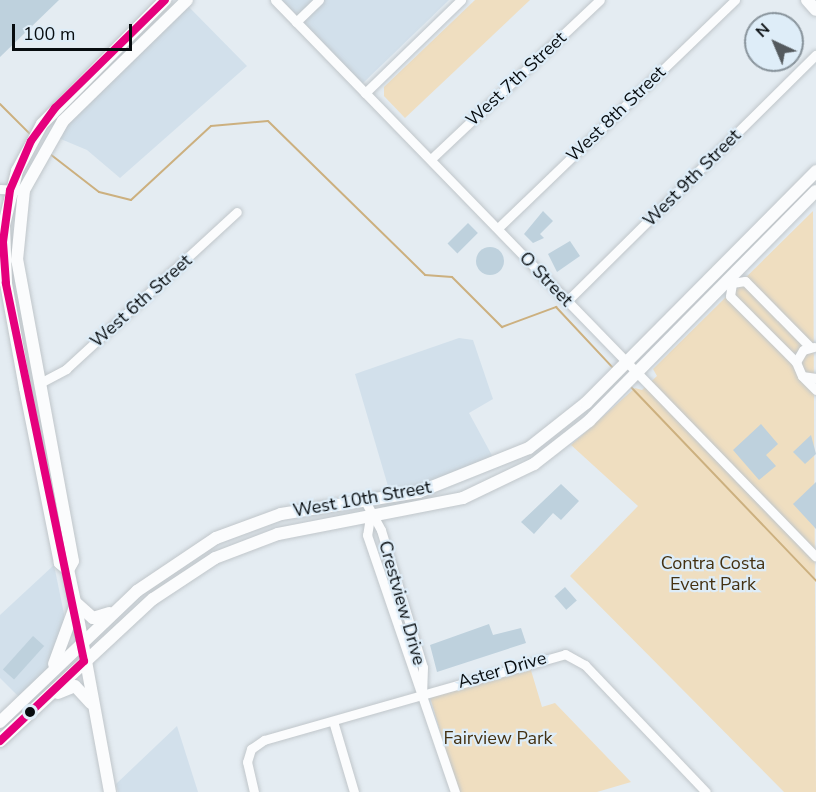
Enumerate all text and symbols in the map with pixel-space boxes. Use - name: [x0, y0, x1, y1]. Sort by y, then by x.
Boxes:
- scale bar: [15, 12, 135, 50]
- north arrow: [744, 12, 804, 72]
- text: N: [751, 18, 775, 43]
- text: 100 m: [23, 22, 75, 46]
- street label: West 7th Street: [462, 27, 570, 131]
- street label: West 8th Street: [562, 61, 670, 167]
- street label: West 9th Street: [639, 125, 745, 231]
- street label: O Street: [515, 247, 577, 311]
- street label: West 6th Street: [86, 250, 196, 352]
- street label: West 10th Street: [291, 476, 433, 522]
- street label: Crestview Drive: [374, 538, 430, 668]
- park label: Contra Costa Event Park: [661, 553, 765, 596]
- street label: Aster Drive: [455, 647, 549, 693]
- unlabelled marker: [24, 706, 36, 718]
- park label: Fairview Park: [444, 727, 552, 749]

